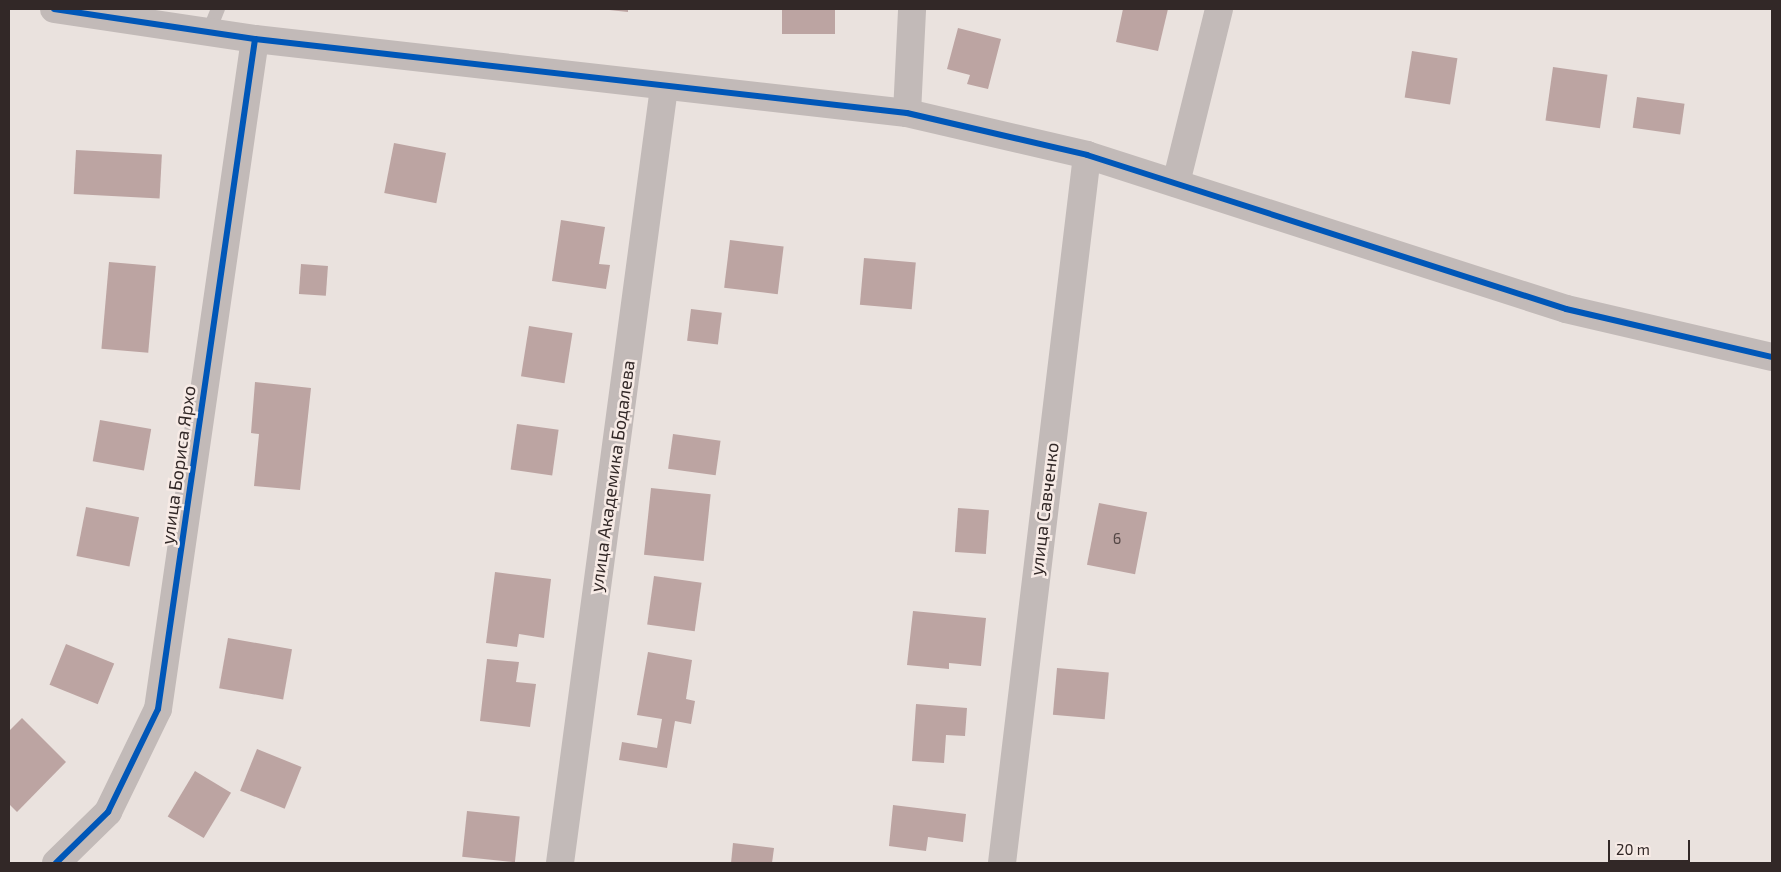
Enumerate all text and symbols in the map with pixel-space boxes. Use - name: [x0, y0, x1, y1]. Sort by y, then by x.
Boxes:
- street label: улица Академика Бодалева: [585, 359, 639, 593]
- street label: улица Бориса Ярхо: [156, 384, 200, 546]
- street label: улица Савченко: [1025, 441, 1063, 577]
- house number: 6: [1113, 530, 1121, 548]
- scale bar: [1611, 830, 1694, 862]
- text: 20 m: [1616, 840, 1650, 858]

